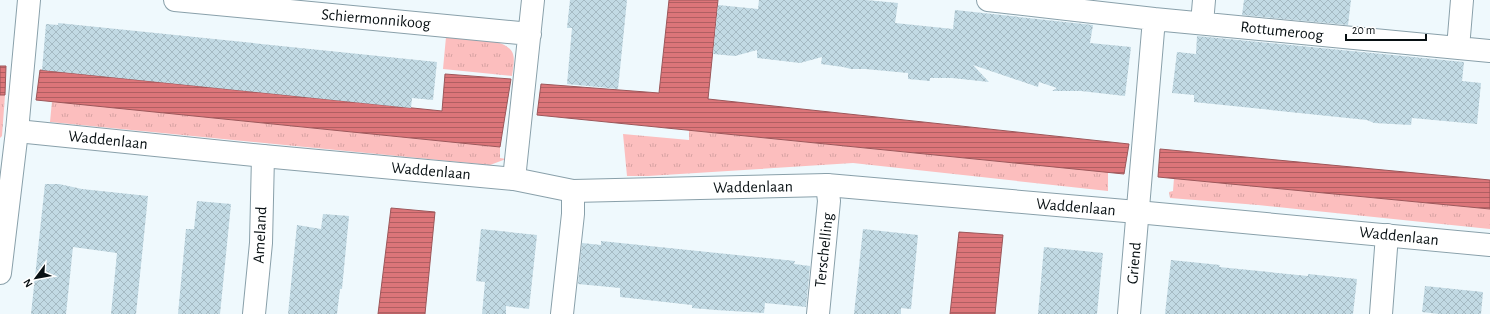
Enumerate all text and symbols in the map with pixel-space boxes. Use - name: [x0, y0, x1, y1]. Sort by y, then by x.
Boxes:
- street label: Schiermonnikoog: [321, 6, 431, 32]
- scale bar: [1346, 16, 1426, 42]
- street label: Rottumeroog: [1240, 19, 1324, 43]
- text: 20 m: [1352, 24, 1375, 36]
- street label: Waddenlaan: [67, 128, 149, 152]
- street label: Waddenlaan: [391, 160, 471, 182]
- street label: Waddenlaan: [713, 178, 793, 196]
- street label: Waddenlaan: [1036, 196, 1116, 218]
- street label: Ameland: [251, 206, 269, 264]
- street label: Terschelling: [812, 212, 836, 288]
- street label: Waddenlaan: [1358, 224, 1440, 248]
- street label: Griend: [1124, 241, 1144, 285]
- north arrow: [16, 258, 56, 298]
- text: N: [21, 277, 35, 289]

